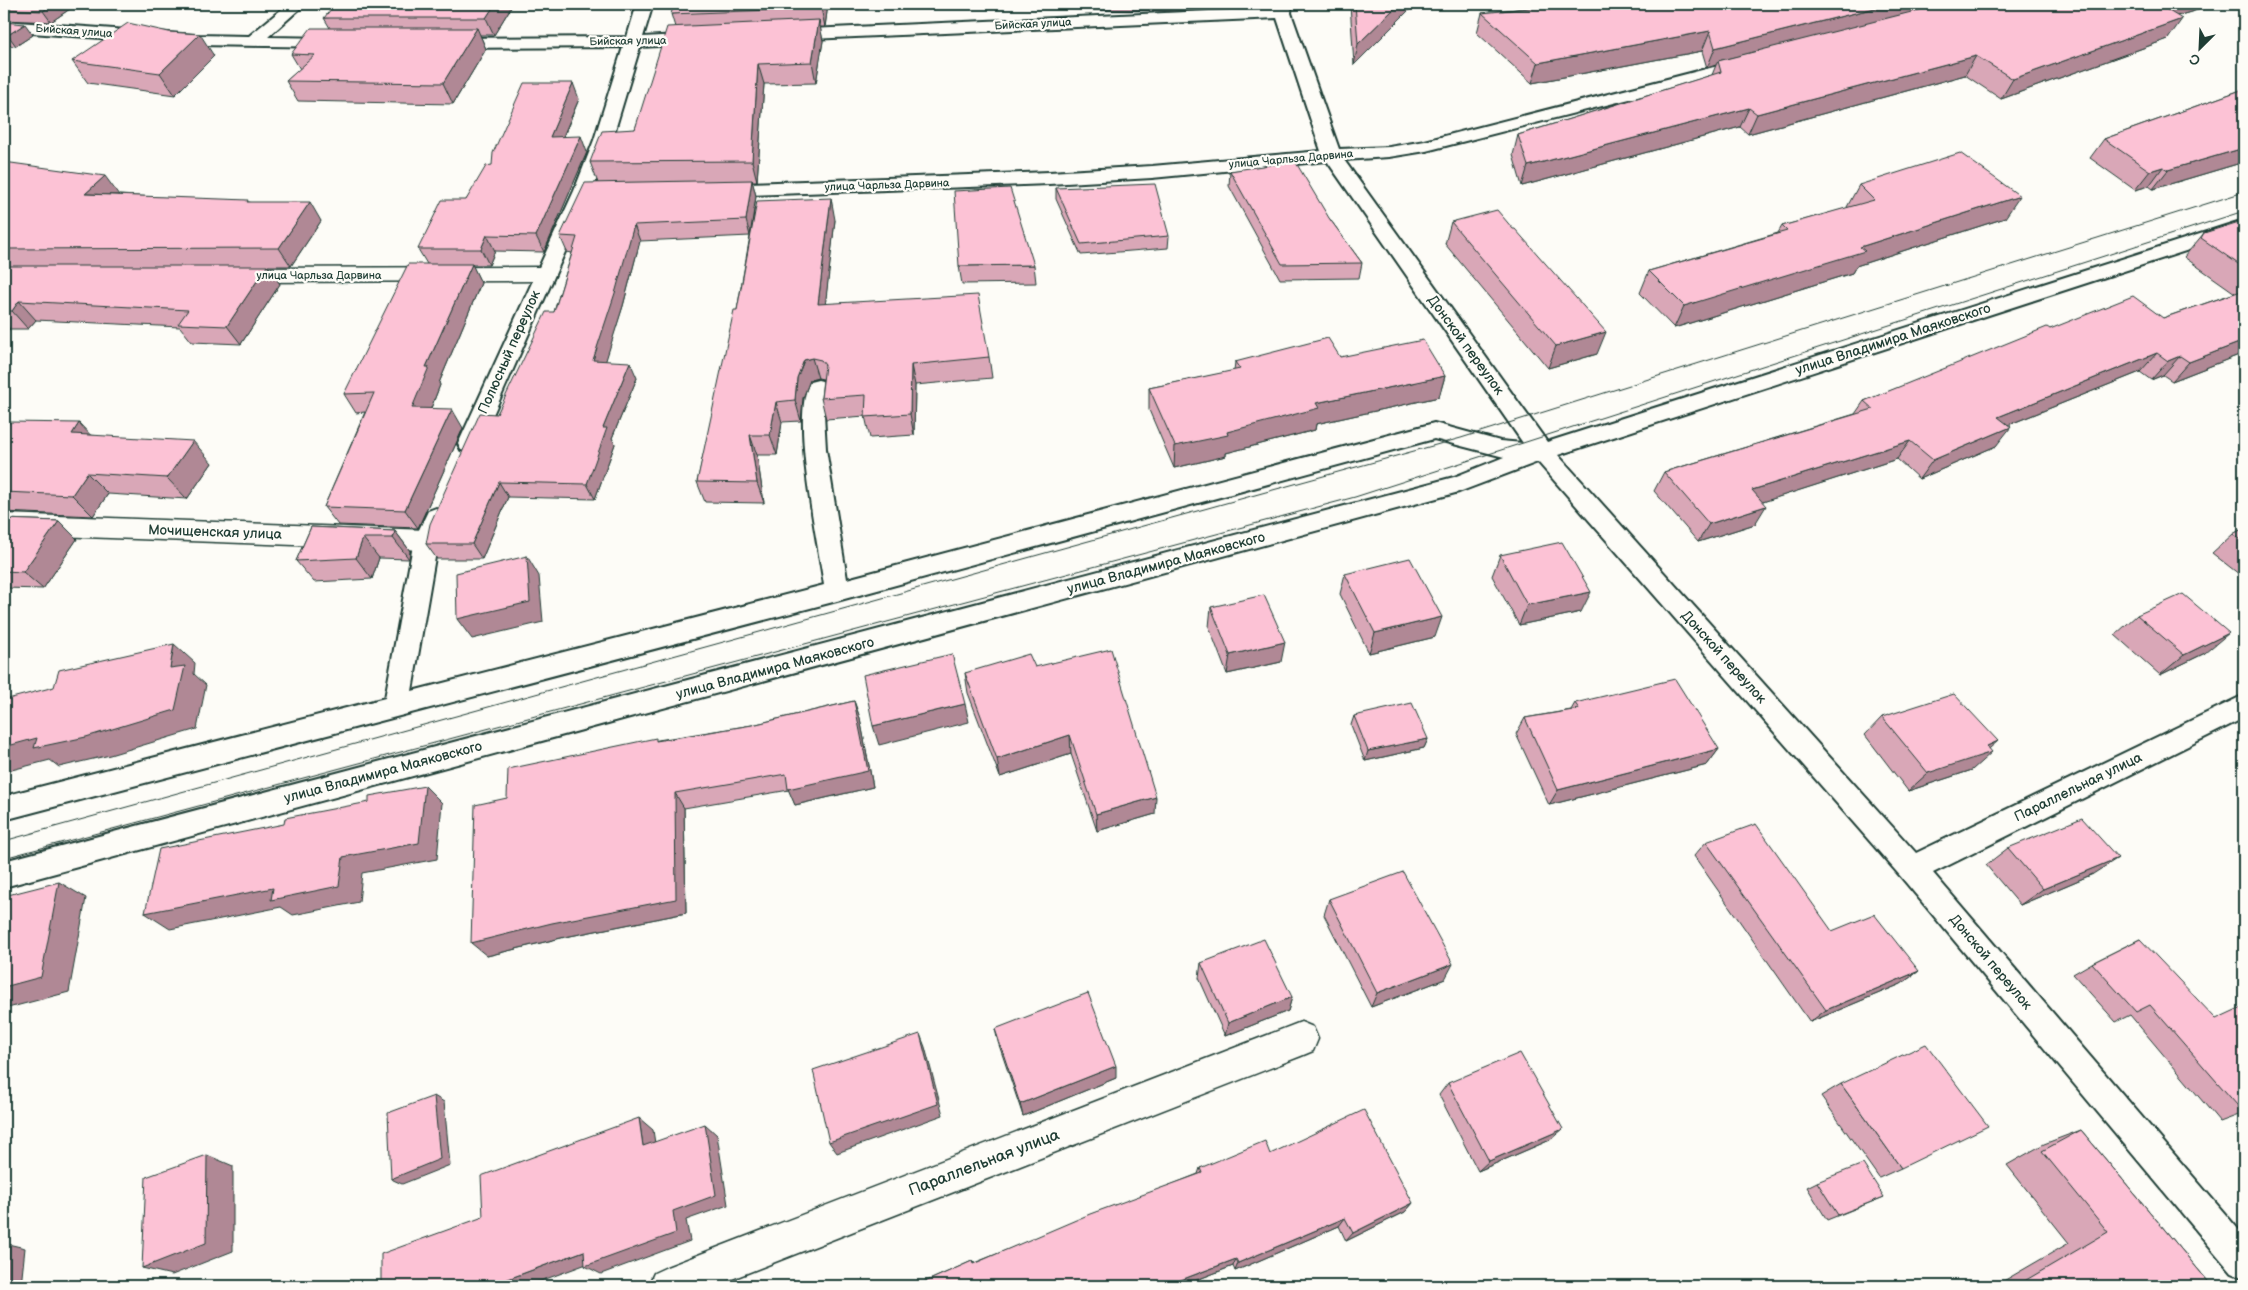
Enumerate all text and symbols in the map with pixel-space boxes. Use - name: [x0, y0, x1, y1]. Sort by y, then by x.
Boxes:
- street label: Бийская улица: [994, 15, 1072, 33]
- street label: Бийская улица: [35, 22, 113, 40]
- north arrow: [2176, 22, 2226, 72]
- street label: Бийская улица: [589, 34, 667, 48]
- text: С: [2187, 50, 2203, 69]
- street label: улица Чарльза Дарвина: [1228, 147, 1354, 171]
- street label: улица Чарльза Дарвина: [824, 176, 950, 194]
- street label: улица Чарльза Дарвина: [257, 269, 382, 282]
- street label: Полюсный переулок: [474, 287, 544, 416]
- street label: Донской переулок: [1424, 292, 1508, 399]
- street label: улица Владимира Маяковского: [1793, 299, 1993, 379]
- street label: Мочищенская улица: [148, 521, 283, 543]
- street label: улица Владимира Маяковского: [1065, 528, 1267, 598]
- street label: Донской переулок: [1678, 607, 1771, 707]
- street label: улица Владимира Маяковского: [674, 633, 876, 703]
- street label: улица Владимира Маяковского: [282, 737, 484, 807]
- street label: Параллельная улица: [2011, 748, 2145, 825]
- street label: Донской переулок: [1946, 911, 2036, 1013]
- street label: Параллельная улица: [906, 1125, 1063, 1201]

